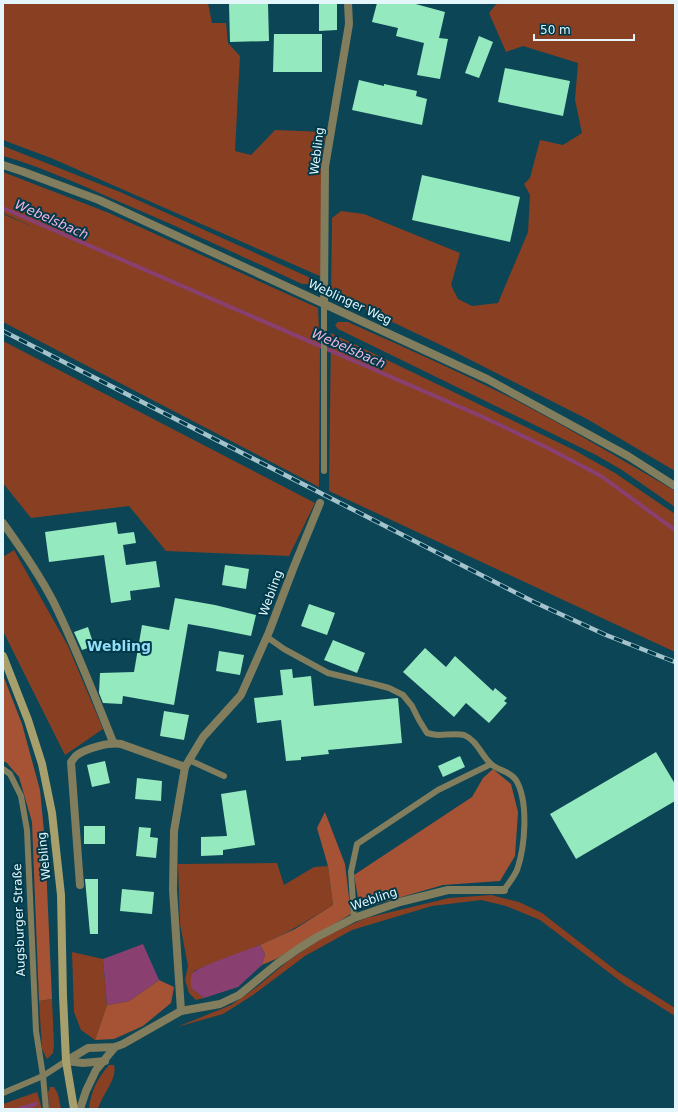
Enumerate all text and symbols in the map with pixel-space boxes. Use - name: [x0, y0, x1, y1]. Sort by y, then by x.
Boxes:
- scale bar: [534, 16, 634, 42]
- text: 50 m: [540, 23, 571, 37]
- street label: Webling: [307, 126, 327, 176]
- water label: Webelsbach: [13, 197, 91, 242]
- street label: Weblinger Weg: [306, 277, 394, 327]
- water label: Webelsbach: [310, 326, 388, 371]
- street label: Webling: [256, 568, 286, 618]
- district label: Webling: [87, 638, 151, 654]
- street label: Webling: [35, 831, 53, 881]
- street label: Augsburger Straße: [10, 863, 28, 977]
- street label: Webling: [349, 885, 399, 913]

